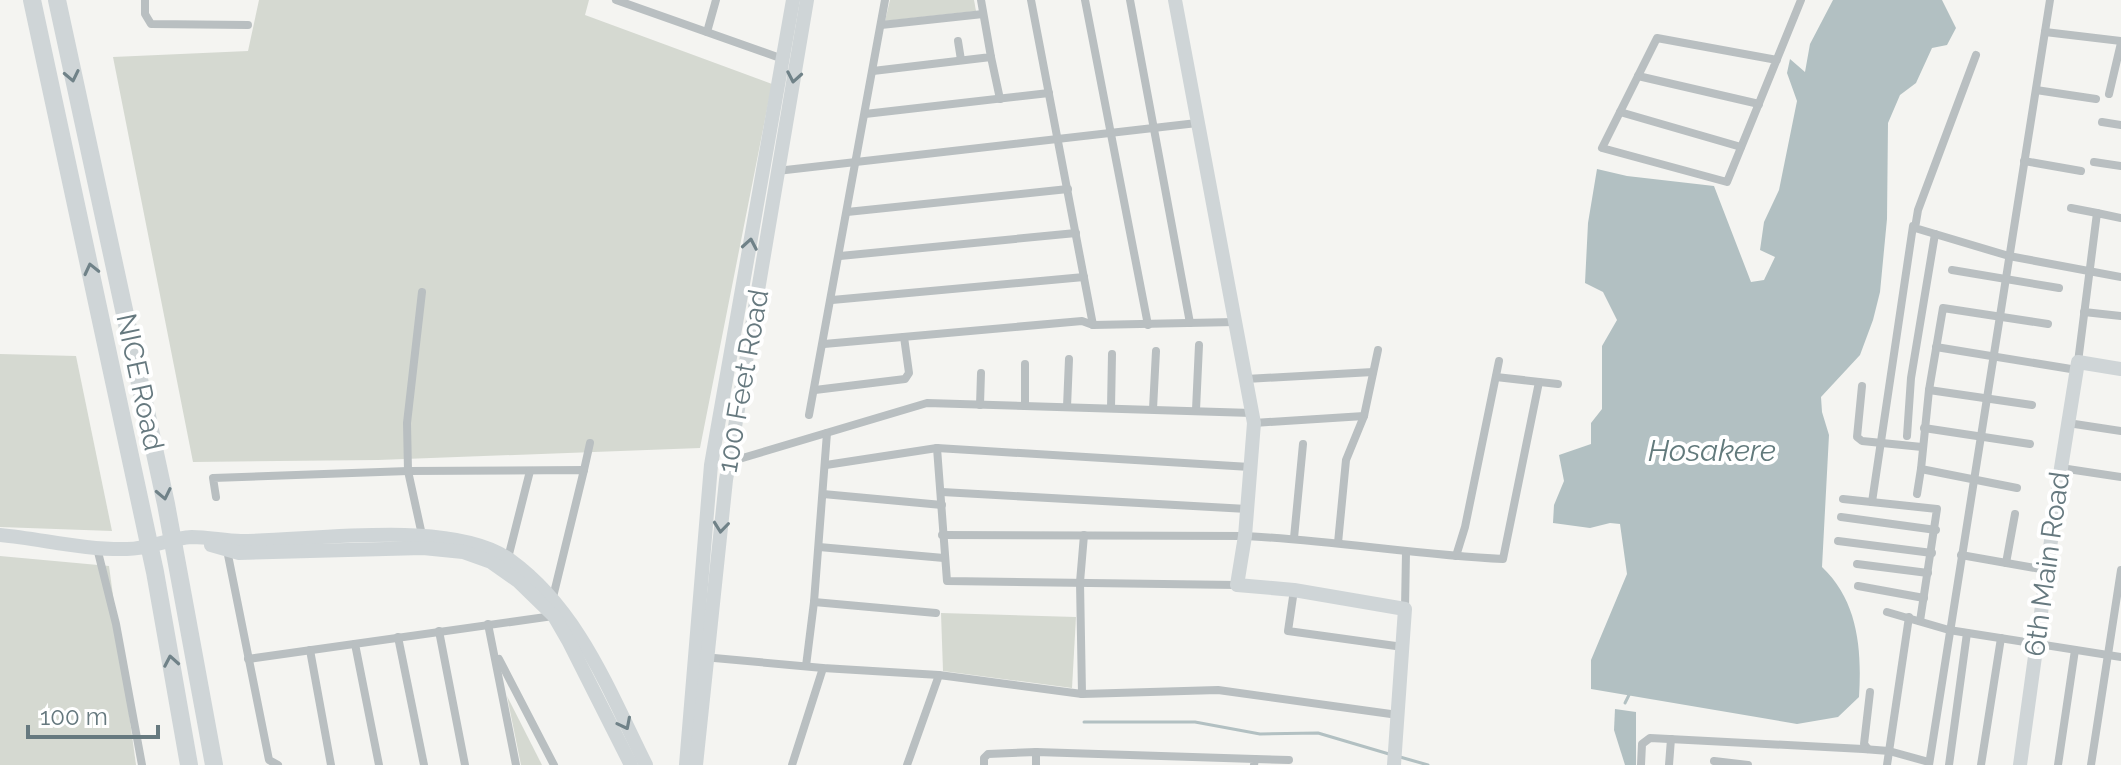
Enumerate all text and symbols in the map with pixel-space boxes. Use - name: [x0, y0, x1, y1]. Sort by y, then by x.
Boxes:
- one-way arrow: [63, 69, 80, 83]
- one-way arrow: [787, 70, 804, 84]
- one-way arrow: [741, 237, 758, 250]
- one-way arrow: [83, 262, 100, 276]
- street label: 100 Feet Road: [711, 287, 775, 475]
- street label: NICE Road: [109, 311, 171, 453]
- water label: Hosakere: [1648, 433, 1776, 468]
- street label: 6th Main Road: [2018, 470, 2076, 658]
- one-way arrow: [155, 487, 172, 501]
- one-way arrow: [712, 521, 729, 534]
- one-way arrow: [163, 654, 180, 667]
- scale bar: [28, 689, 158, 739]
- text: 100 m: [40, 702, 108, 731]
- one-way arrow: [616, 715, 631, 730]

